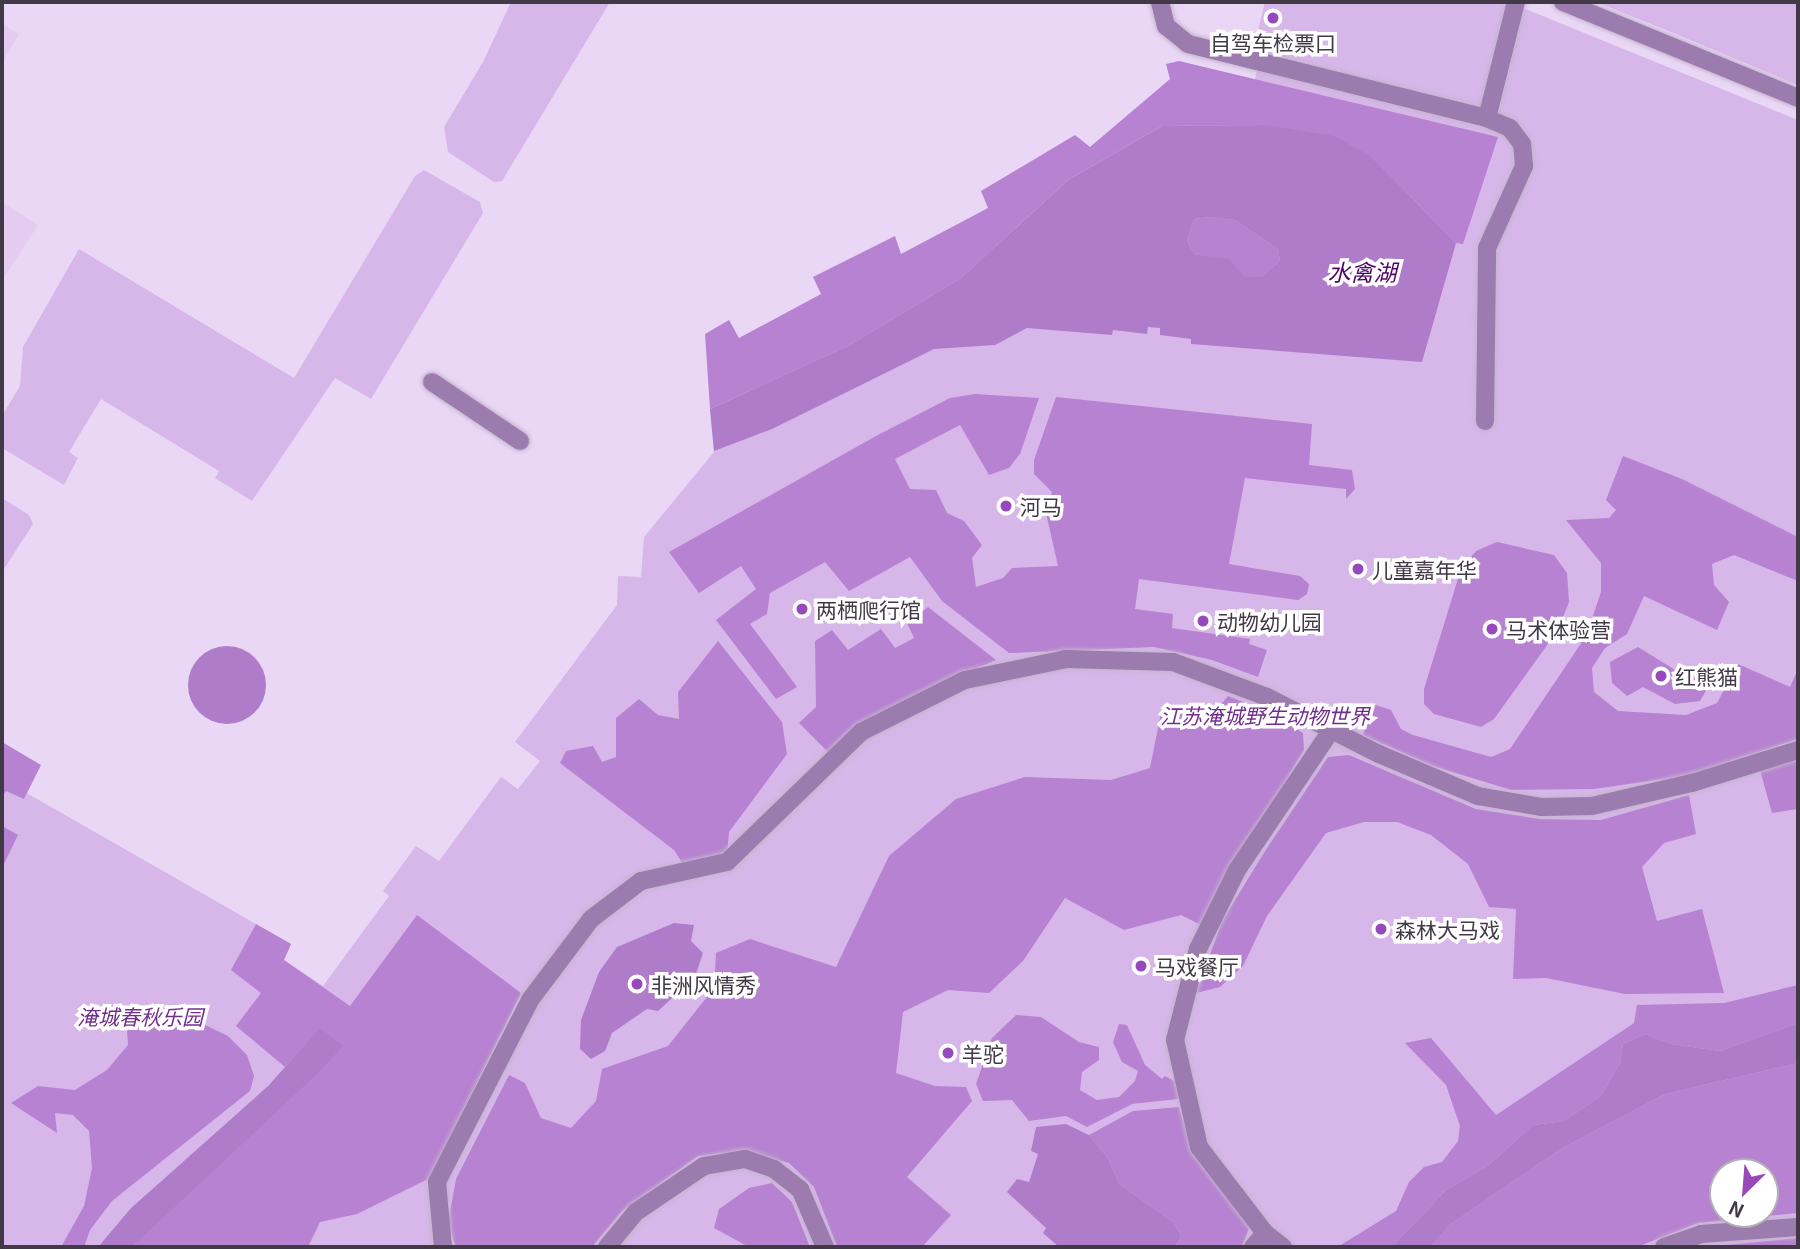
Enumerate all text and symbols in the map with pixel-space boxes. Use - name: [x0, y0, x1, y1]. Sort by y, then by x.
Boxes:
- marker: 自驾车检票口: [1265, 10, 1281, 26]
- place label: 自驾车检票口: [1210, 29, 1336, 55]
- water label: 水禽湖: [1328, 257, 1396, 285]
- place label: 河马: [1020, 493, 1062, 519]
- marker: 河马: [998, 498, 1014, 514]
- place label: 儿童嘉年华: [1372, 556, 1477, 582]
- marker: 儿童嘉年华: [1350, 561, 1366, 577]
- place label: 两栖爬行馆: [816, 596, 921, 622]
- marker: 两栖爬行馆: [794, 601, 810, 617]
- place label: 动物幼儿园: [1217, 608, 1322, 634]
- marker: 动物幼儿园: [1195, 613, 1211, 629]
- place label: 马术体验营: [1506, 616, 1611, 642]
- marker: 马术体验营: [1484, 621, 1500, 637]
- place label: 红熊猫: [1675, 663, 1738, 689]
- marker: 红熊猫: [1653, 668, 1669, 684]
- park label: 江苏淹城野生动物世界: [1160, 702, 1370, 728]
- place label: 森林大马戏: [1395, 916, 1500, 942]
- marker: 森林大马戏: [1373, 921, 1389, 937]
- place label: 马戏餐厅: [1155, 953, 1239, 979]
- marker: 马戏餐厅: [1133, 958, 1149, 974]
- place label: 非洲风情秀: [651, 971, 756, 997]
- marker: 非洲风情秀: [629, 976, 645, 992]
- park label: 淹城春秋乐园: [77, 1003, 203, 1029]
- place label: 羊驼: [962, 1040, 1004, 1066]
- marker: 羊驼: [940, 1045, 956, 1061]
- north arrow: [1709, 1158, 1779, 1228]
- text: N: [1724, 1195, 1748, 1226]

